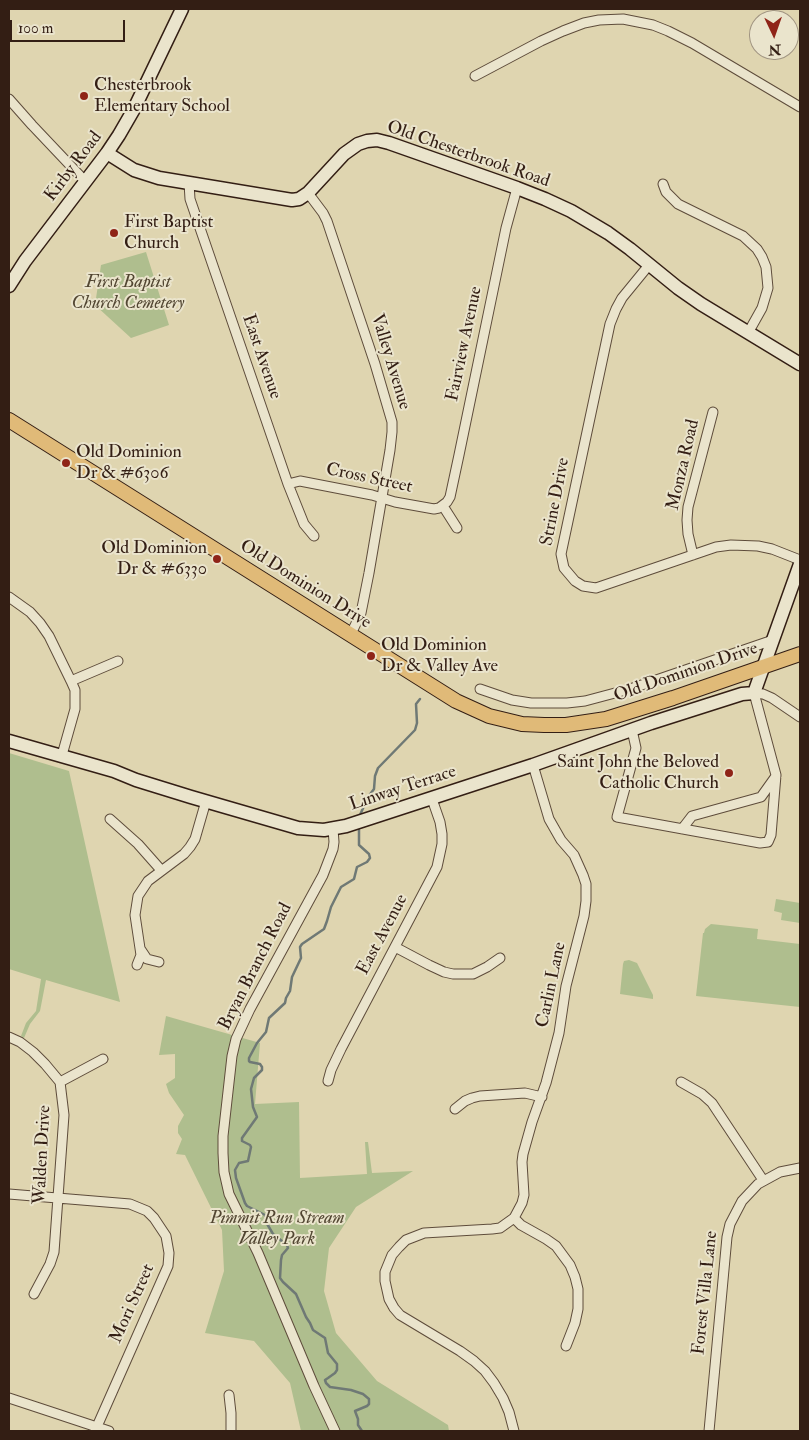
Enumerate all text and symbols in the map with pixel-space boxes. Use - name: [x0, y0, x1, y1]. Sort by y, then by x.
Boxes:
- scale bar: [12, 10, 128, 42]
- north arrow: [749, 10, 799, 60]
- text: 100 m: [18, 19, 53, 38]
- text: N: [768, 41, 781, 58]
- place label: Chesterbrook Elementary School: [94, 75, 230, 118]
- marker: Chesterbrook Elementary School: [78, 90, 90, 102]
- street label: Old Chesterbrook Road: [384, 117, 552, 193]
- street label: Kirby Road: [41, 128, 107, 206]
- place label: First Baptist Church: [124, 212, 213, 254]
- marker: First Baptist Church: [108, 227, 120, 239]
- park label: First Baptist Church Cemetery: [72, 272, 184, 314]
- street label: Fairview Avenue: [442, 285, 488, 403]
- street label: Valley Avenue: [365, 311, 415, 413]
- street label: East Avenue: [236, 312, 286, 402]
- street label: Monza Road: [663, 417, 705, 513]
- place label: Old Dominion Dr & #6306: [76, 442, 182, 484]
- street label: Strine Drive: [537, 456, 575, 548]
- marker: Old Dominion Dr & #6306: [60, 457, 72, 469]
- street label: Cross Street: [324, 459, 414, 499]
- street label: Old Dominion Drive: [235, 536, 375, 634]
- place label: Old Dominion Dr & #6330: [101, 538, 207, 580]
- marker: Old Dominion Dr & #6330: [211, 553, 223, 565]
- place label: Old Dominion Dr & Valley Ave: [381, 635, 498, 678]
- street label: Old Dominion Drive: [611, 638, 761, 708]
- marker: Old Dominion Dr & Valley Ave: [365, 650, 377, 662]
- place label: Saint John the Beloved Catholic Church: [557, 752, 719, 794]
- street label: Linway Terrace: [347, 762, 459, 816]
- marker: Saint John the Beloved Catholic Church: [723, 767, 735, 779]
- street label: East Avenue: [353, 891, 413, 979]
- street label: Bryan Branch Road: [215, 900, 297, 1034]
- street label: Carlin Lane: [532, 940, 572, 1030]
- street label: Walden Drive: [30, 1105, 56, 1205]
- park label: Pimmit Run Stream Valley Park: [210, 1208, 344, 1250]
- street label: Forest Villa Lane: [689, 1230, 723, 1356]
- street label: Mori Street: [106, 1261, 160, 1347]

